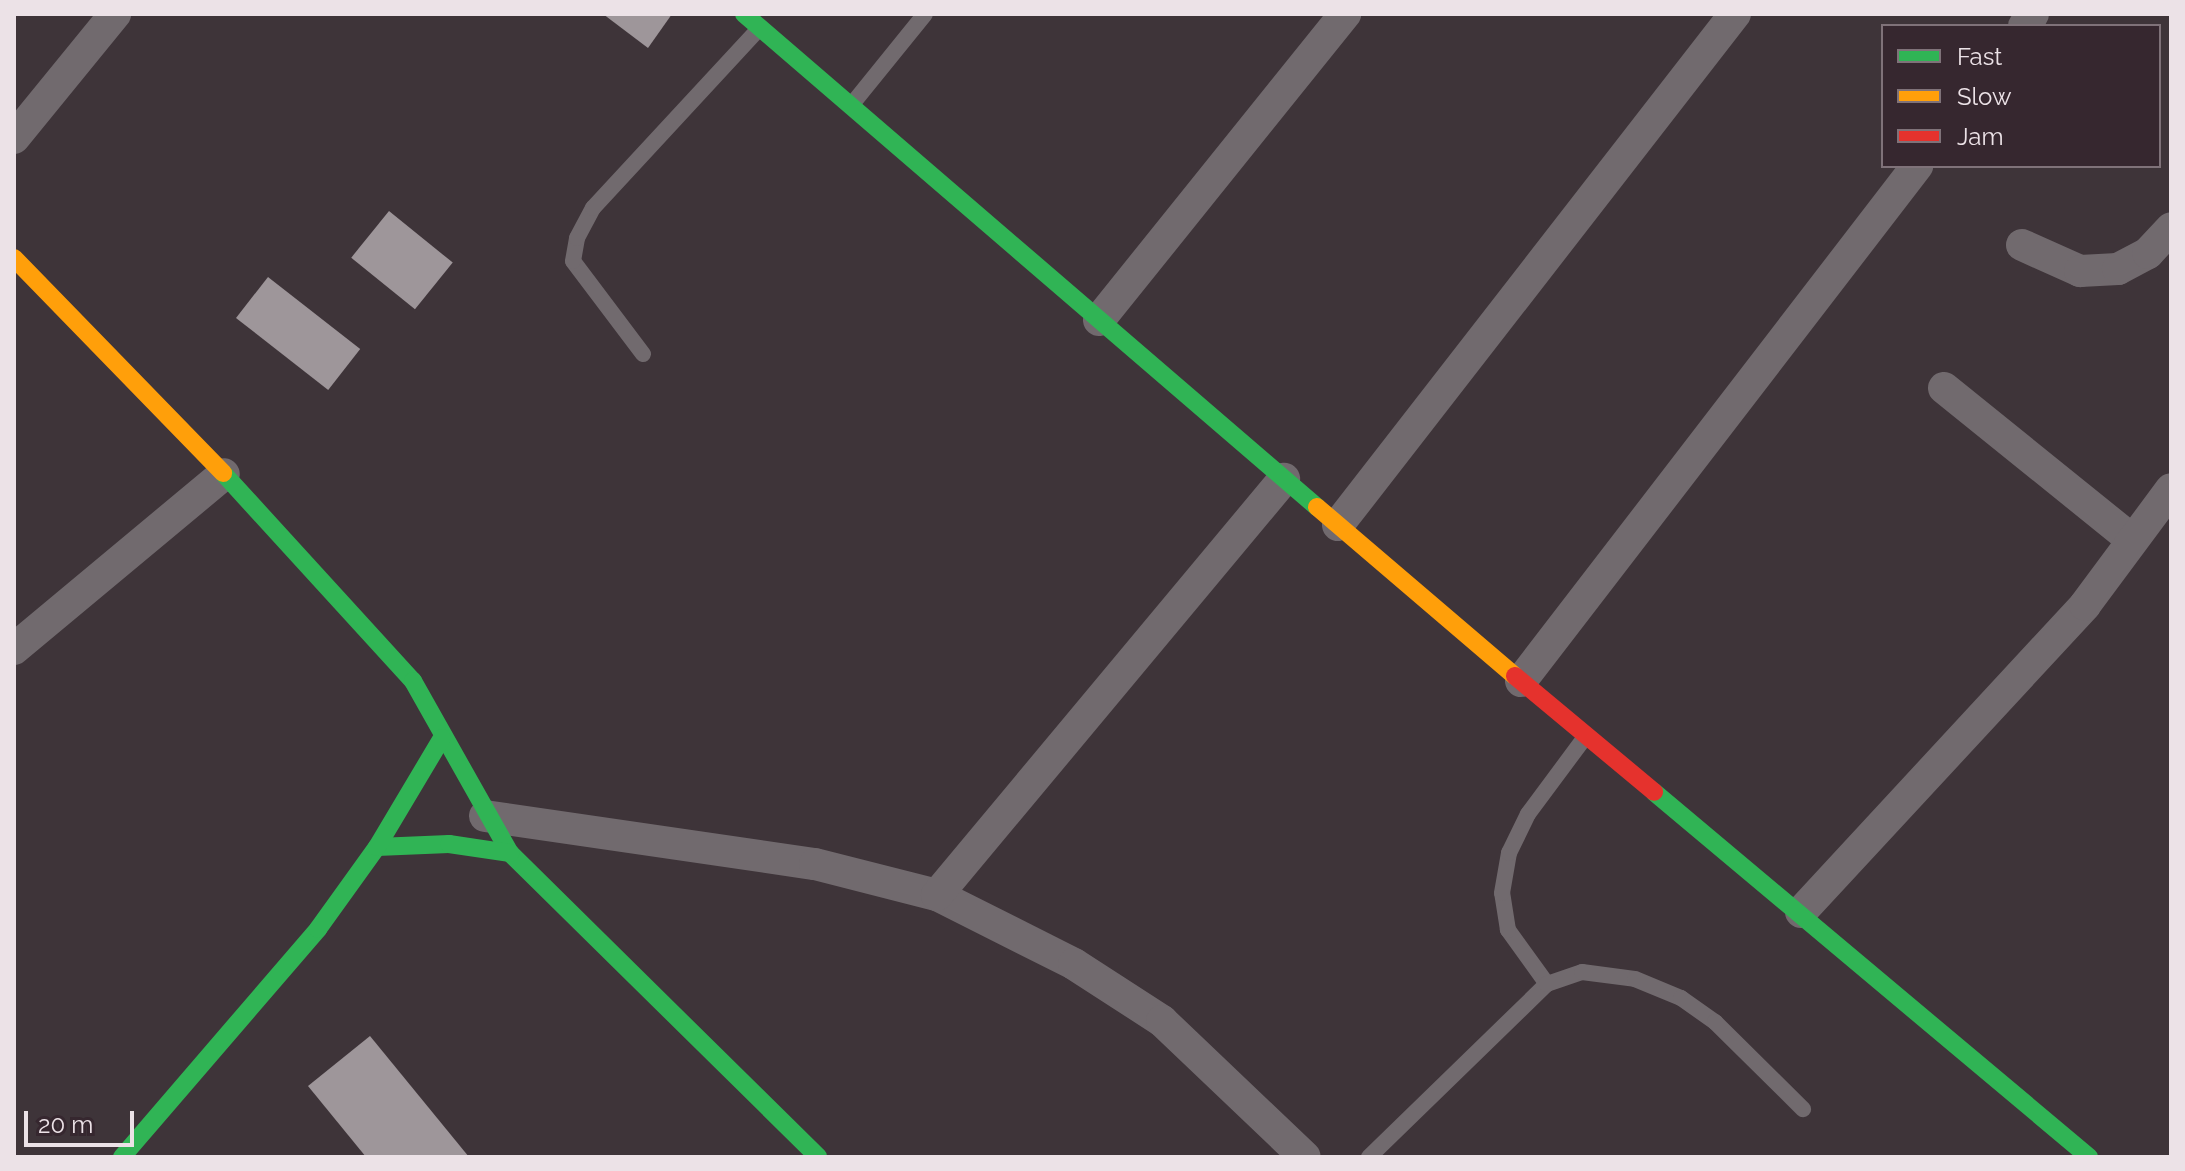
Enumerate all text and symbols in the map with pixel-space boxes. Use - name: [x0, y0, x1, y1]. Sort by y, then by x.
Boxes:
- legend: [1881, 24, 2161, 168]
- text: Fast: [1957, 42, 2002, 71]
- text: Slow: [1957, 82, 2011, 111]
- text: Jam: [1957, 122, 2003, 151]
- scale bar: [28, 1095, 138, 1145]
- text: 20 m: [38, 1110, 93, 1139]

